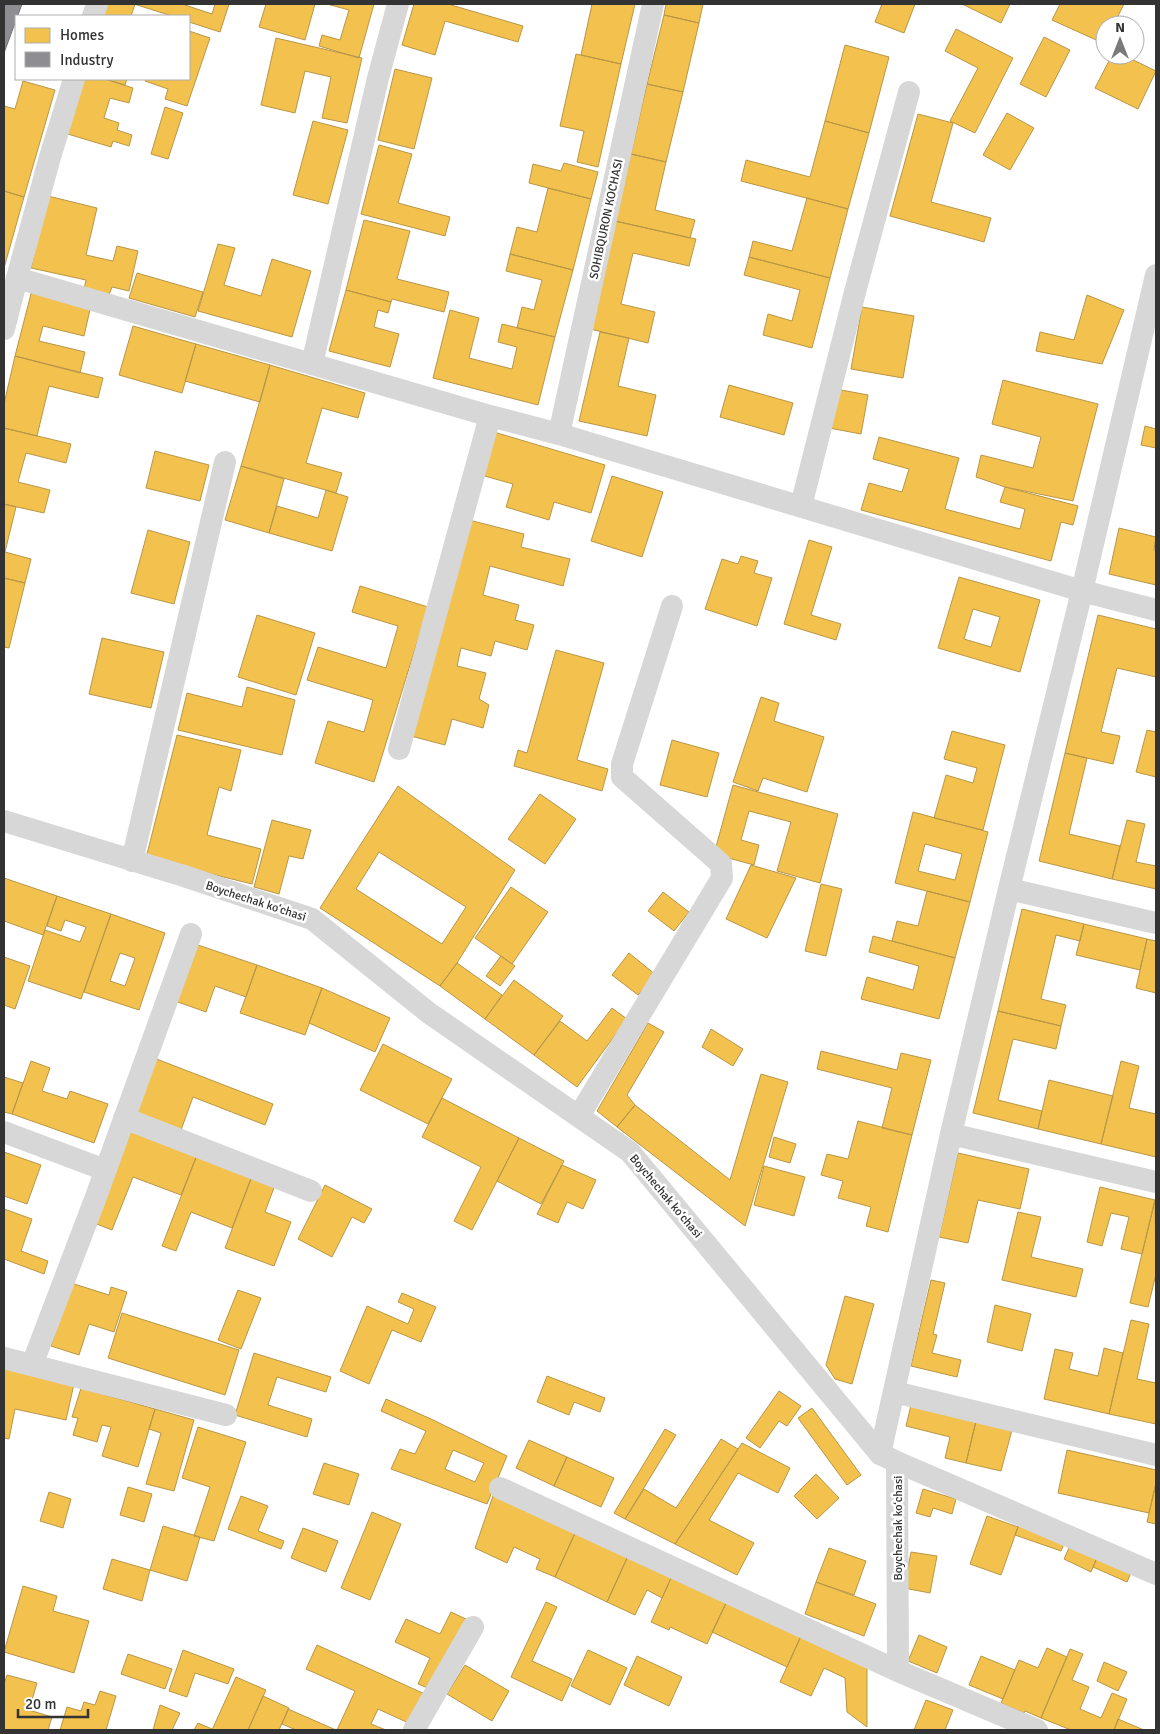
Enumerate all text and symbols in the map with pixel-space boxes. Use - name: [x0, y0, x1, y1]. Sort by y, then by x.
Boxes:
- legend: [15, 15, 190, 80]
- north arrow: [1095, 15, 1145, 65]
- text: N: [1115, 19, 1125, 36]
- text: Homes: [60, 26, 104, 44]
- text: Industry: [60, 51, 113, 69]
- street label: SOHIBQURON KOCHASI: [586, 158, 627, 281]
- street label: Boychechak koʻchasi: [204, 878, 308, 925]
- street label: Boychechak koʻchasi: [626, 1151, 705, 1241]
- street label: Boychechak koʻchasi: [891, 1476, 906, 1580]
- scale bar: [18, 1686, 88, 1718]
- text: 20 m: [25, 1695, 56, 1713]

